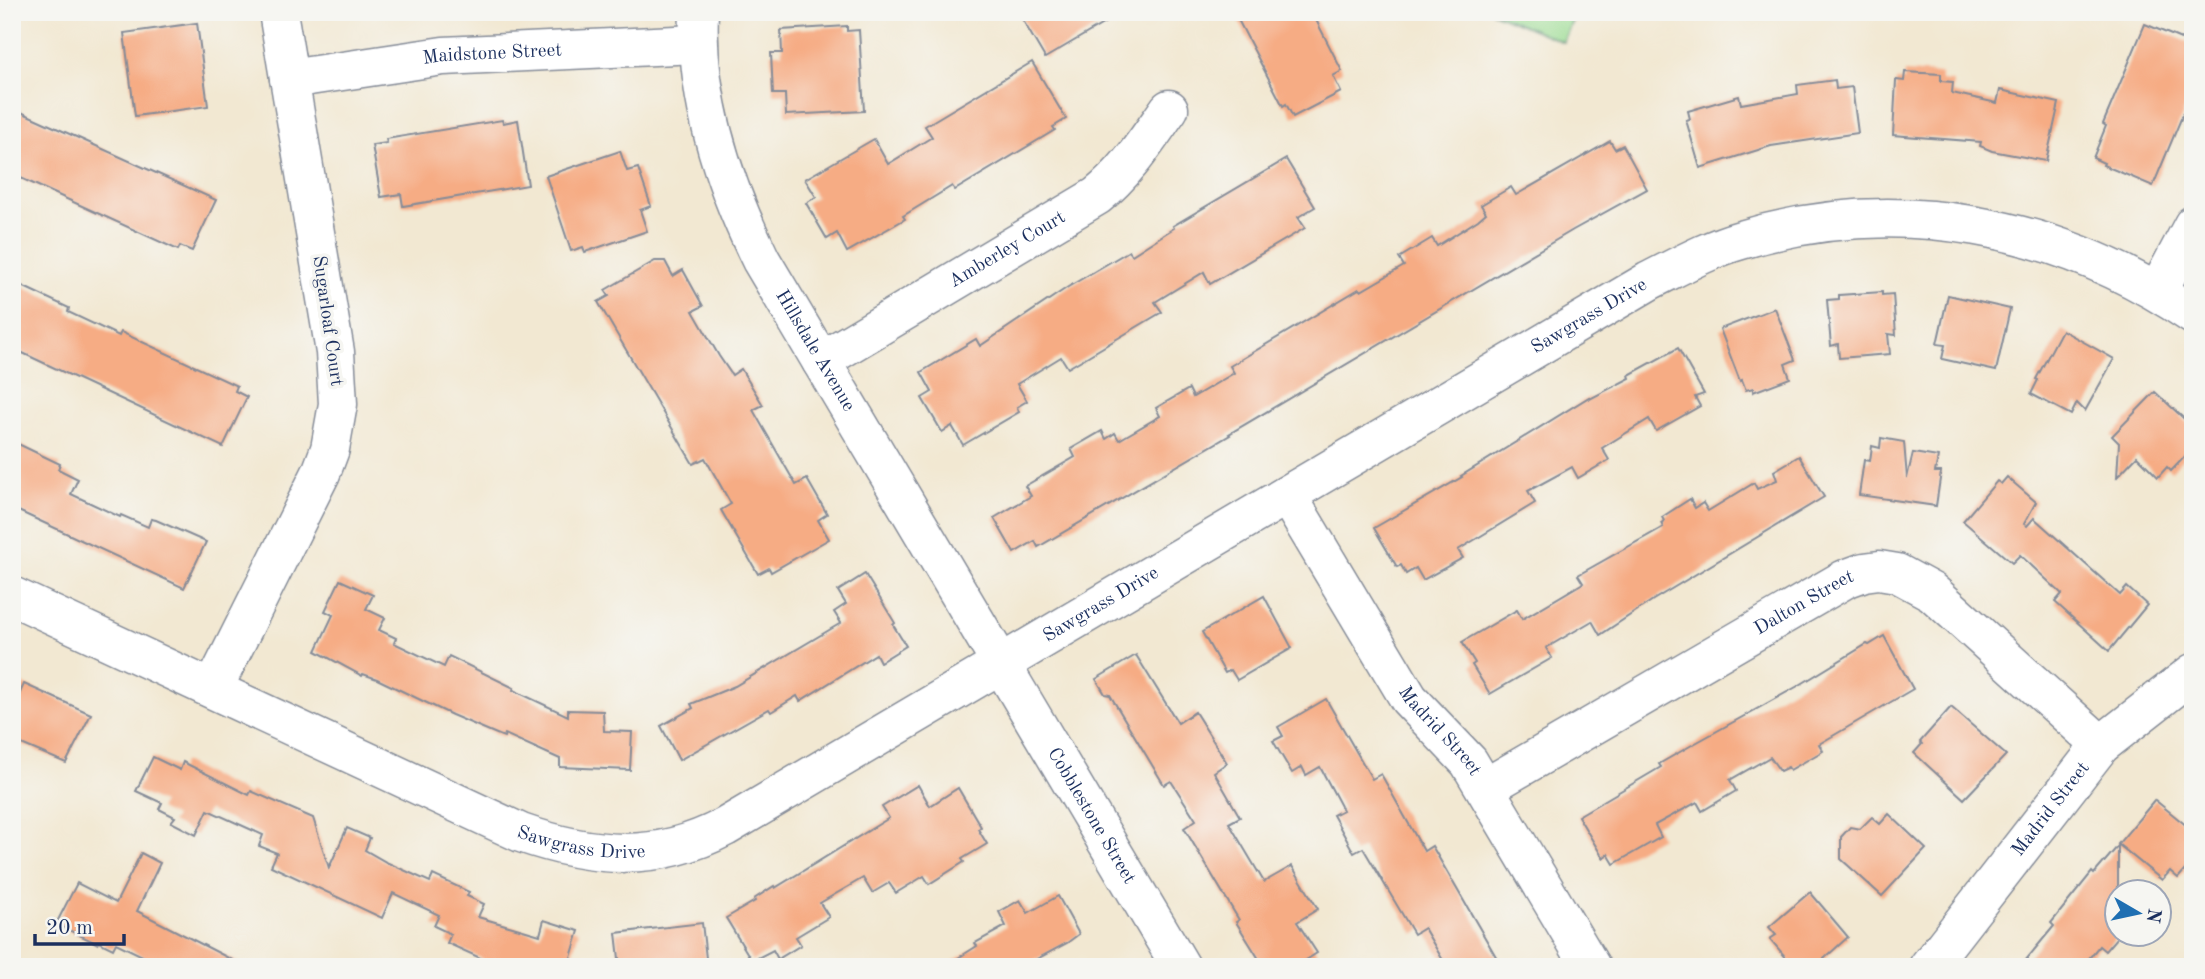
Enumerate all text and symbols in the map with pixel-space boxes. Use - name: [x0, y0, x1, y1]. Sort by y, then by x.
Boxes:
- street label: Maidstone Street: [421, 41, 562, 68]
- street label: Amberley Court: [946, 208, 1069, 292]
- street label: Sugarloaf Court: [308, 254, 346, 388]
- street label: Sawgrass Drive: [1528, 275, 1650, 358]
- street label: Hillsdale Avenue: [772, 287, 858, 415]
- street label: Sawgrass Drive: [1040, 563, 1162, 646]
- street label: Dalton Street: [1751, 567, 1856, 639]
- street label: Madrid Street: [1394, 683, 1484, 779]
- street label: Cobblestone Street: [1044, 745, 1139, 887]
- street label: Madrid Street: [2008, 759, 2093, 860]
- street label: Sawgrass Drive: [514, 823, 646, 862]
- north arrow: [2104, 878, 2174, 948]
- scale bar: [35, 902, 124, 946]
- text: N: [2142, 907, 2163, 924]
- text: 20 m: [46, 918, 93, 939]

